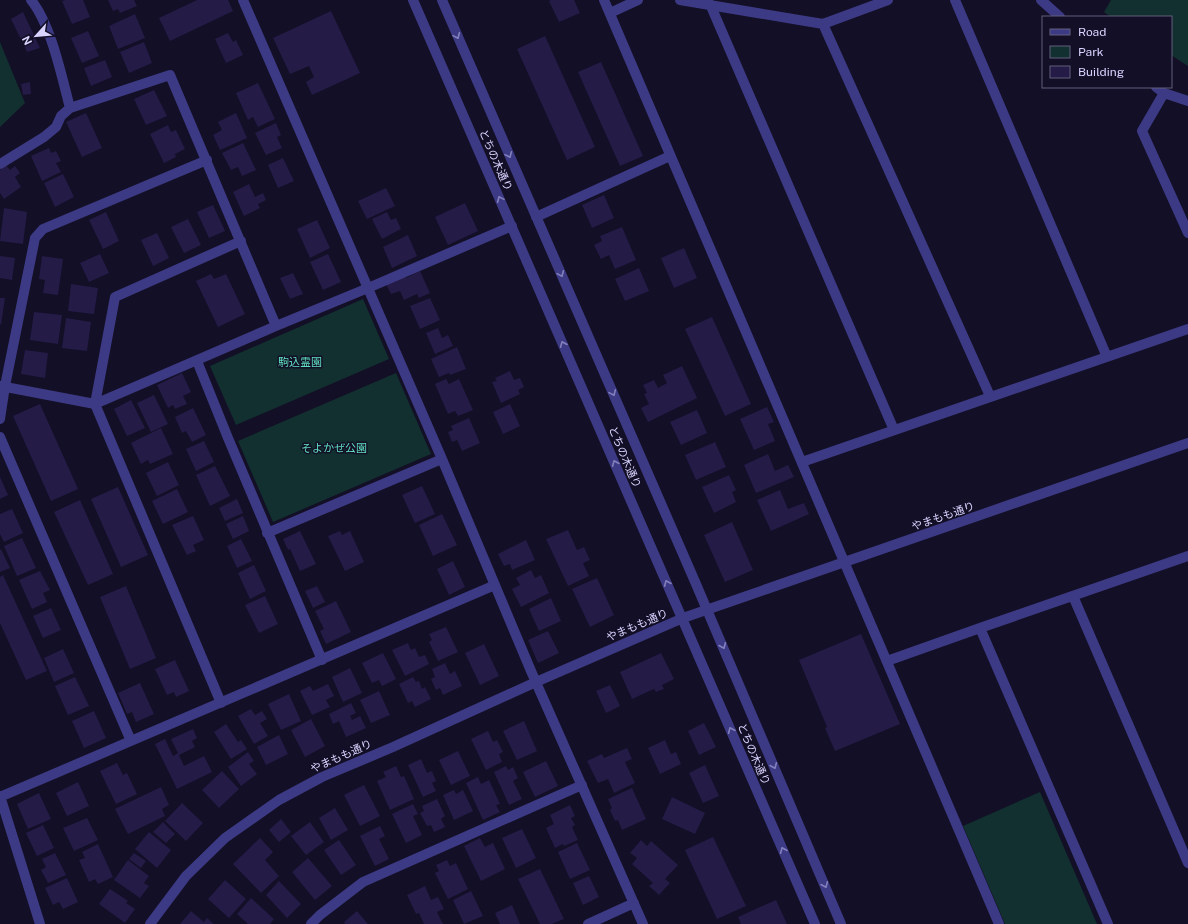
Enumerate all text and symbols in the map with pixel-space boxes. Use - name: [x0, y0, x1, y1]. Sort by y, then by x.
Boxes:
- north arrow: [16, 16, 56, 56]
- legend: [1042, 16, 1172, 88]
- text: Road: [1078, 25, 1106, 39]
- one-way arrow: [452, 31, 460, 39]
- text: N: [20, 34, 34, 47]
- text: Park: [1078, 45, 1104, 59]
- text: Building: [1078, 65, 1124, 79]
- street label: とちの木通り: [477, 127, 515, 193]
- one-way arrow: [504, 150, 512, 158]
- one-way arrow: [497, 196, 505, 204]
- one-way arrow: [556, 270, 564, 277]
- one-way arrow: [560, 341, 568, 349]
- park label: 駒込霊園: [278, 356, 322, 368]
- one-way arrow: [608, 389, 616, 397]
- street label: とちの木通り: [607, 424, 643, 490]
- park label: そよかぜ公園: [301, 442, 367, 454]
- one-way arrow: [612, 460, 620, 468]
- street label: やまもも通り: [910, 500, 976, 532]
- one-way arrow: [664, 579, 672, 587]
- street label: やまもも通り: [604, 607, 670, 643]
- one-way arrow: [718, 643, 726, 650]
- street label: とちの木通り: [736, 721, 772, 787]
- one-way arrow: [728, 727, 736, 735]
- street label: やまもも通り: [308, 737, 374, 775]
- one-way arrow: [769, 761, 777, 769]
- one-way arrow: [780, 846, 788, 854]
- one-way arrow: [820, 881, 828, 889]

